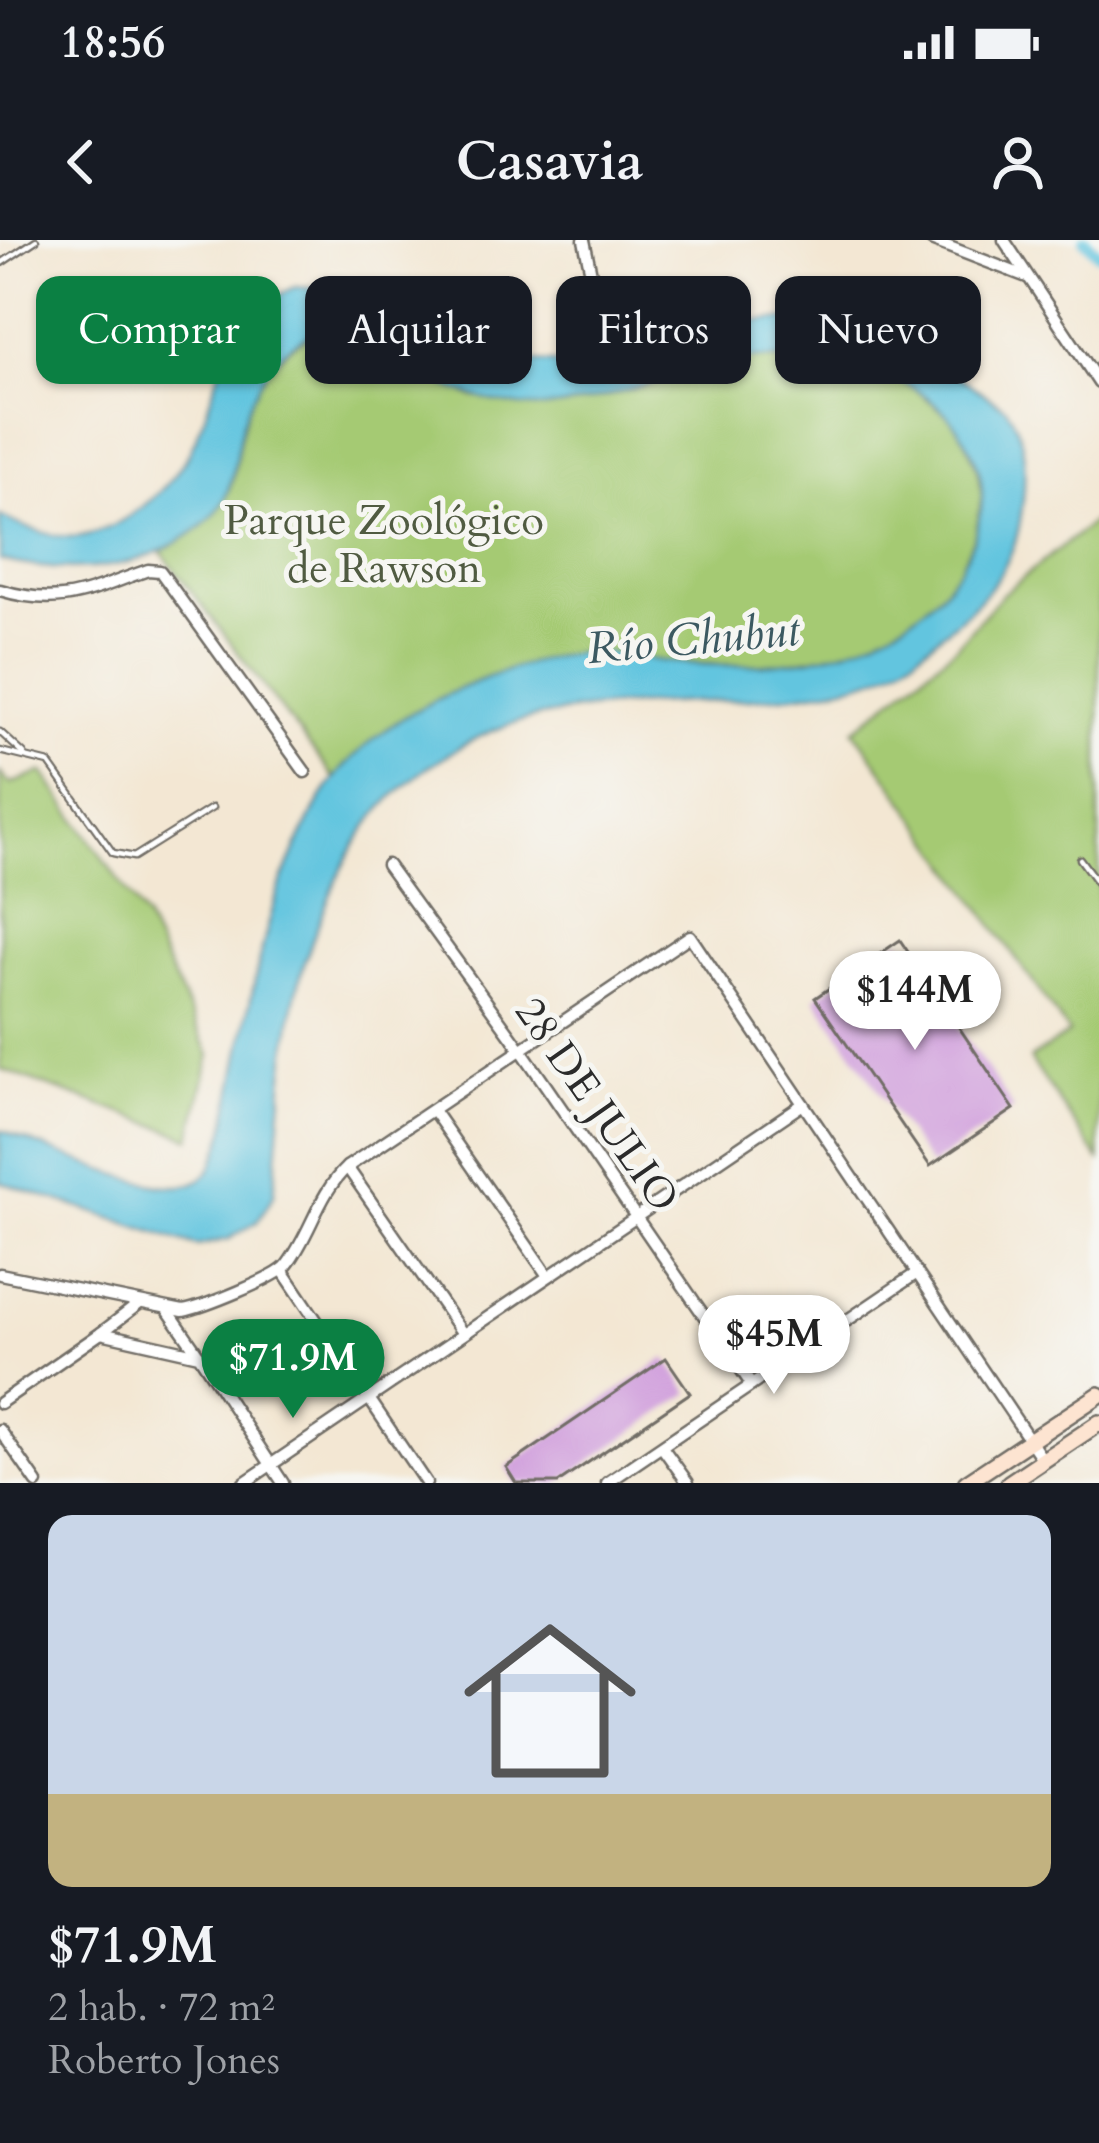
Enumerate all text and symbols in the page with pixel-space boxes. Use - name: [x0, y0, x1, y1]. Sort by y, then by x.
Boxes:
- text: 18:56: [60, 12, 165, 73]
- text: Casavia: [456, 126, 643, 199]
- icon: back: [48, 129, 114, 195]
- icon: person: [985, 129, 1051, 195]
- chip: Comprar: [36, 276, 281, 384]
- chip: Alquilar: [305, 276, 532, 384]
- chip: Filtros: [556, 276, 751, 384]
- chip: Nuevo: [775, 276, 981, 384]
- park label: Parque Zoológico de Rawson: [224, 492, 544, 597]
- water label: Río Chubut: [584, 600, 803, 679]
- pin: $144M: [831, 951, 999, 1053]
- text: $144M: [856, 963, 974, 1016]
- street label: 28 DE JULIO: [502, 986, 692, 1224]
- pin: $45M: [703, 1295, 845, 1397]
- text: $45M: [725, 1307, 823, 1360]
- pin: $71.9M: [195, 1319, 391, 1421]
- text: $71.9M: [228, 1331, 358, 1384]
- icon: home: [442, 1593, 658, 1809]
- text: $71.9M: [48, 1911, 217, 1981]
- text: 2 hab. · 72 m²: [48, 1981, 275, 2034]
- text: Roberto Jones: [48, 2034, 280, 2087]

